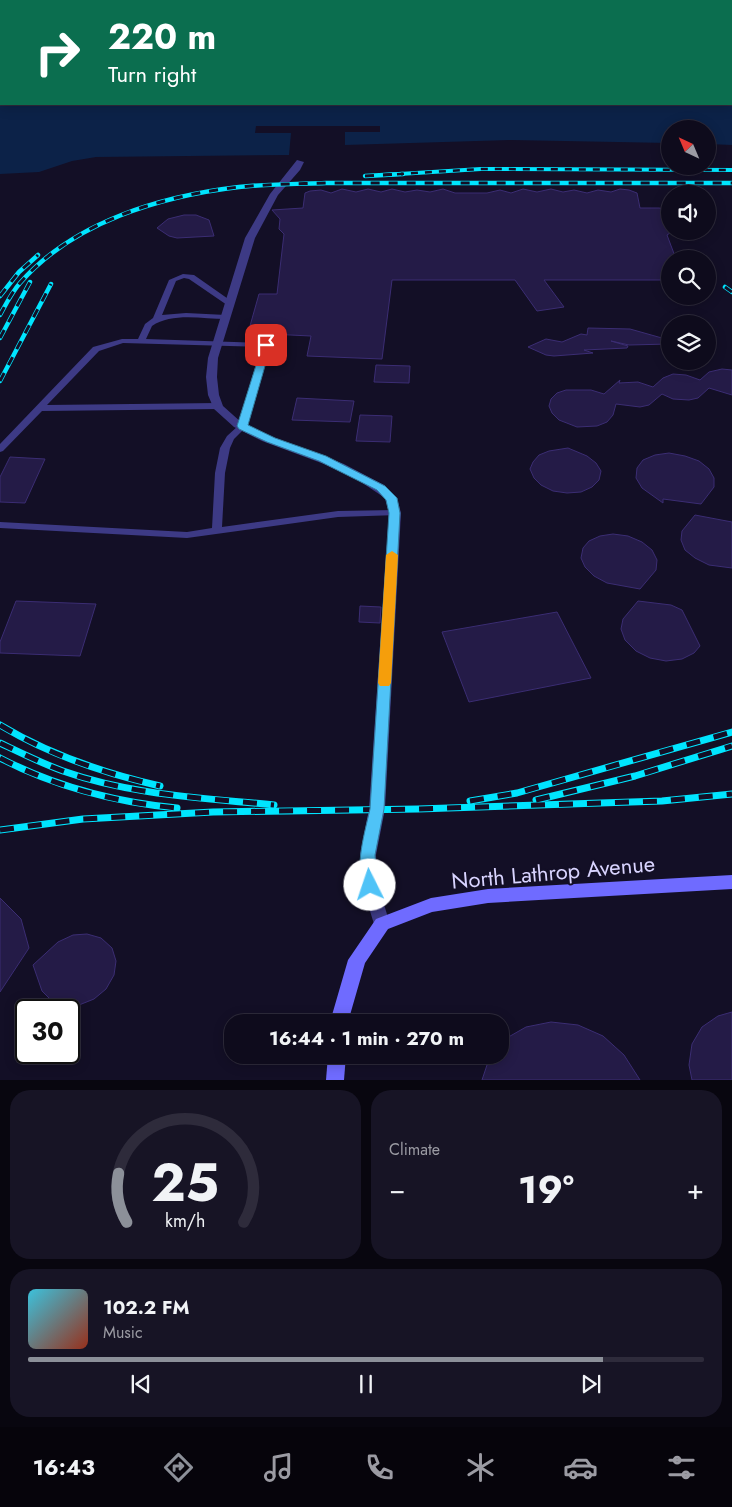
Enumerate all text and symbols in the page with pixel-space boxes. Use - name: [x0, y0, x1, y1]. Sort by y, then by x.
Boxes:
- text: 220 m: [108, 12, 216, 62]
- icon: right: [25, 20, 90, 85]
- text: Turn right: [108, 58, 196, 90]
- north arrow: [661, 120, 716, 175]
- map controls: [661, 120, 716, 370]
- button: sound: [661, 185, 716, 240]
- button: search: [661, 250, 716, 305]
- button: layers: [661, 315, 716, 370]
- pin: [245, 324, 287, 366]
- icon: arrive: [252, 331, 280, 359]
- street label: North Lathrop Avenue: [450, 847, 656, 897]
- position arrow: [343, 858, 395, 910]
- speed limit sign: 30: [15, 999, 80, 1064]
- text: 16:44 · 1 min · 270 m: [269, 1025, 464, 1052]
- text: Climate: [389, 1138, 440, 1161]
- text: 25: [152, 1145, 219, 1221]
- text: 19°: [518, 1162, 574, 1217]
- text: −: [389, 1169, 406, 1210]
- text: +: [687, 1169, 704, 1210]
- text: km/h: [165, 1208, 206, 1234]
- text: 102.2 FM: [103, 1294, 189, 1321]
- text: Music: [103, 1321, 143, 1344]
- icon: previous: [127, 1370, 155, 1398]
- icon: pause: [352, 1370, 380, 1398]
- icon: next: [577, 1370, 605, 1398]
- icon: directions: [161, 1450, 196, 1485]
- icon: music: [261, 1450, 296, 1485]
- icon: phone: [362, 1450, 397, 1485]
- icon: climate: [463, 1450, 498, 1485]
- icon: car: [563, 1450, 598, 1485]
- icon: filters: [664, 1450, 699, 1485]
- text: 16:43: [33, 1451, 95, 1483]

